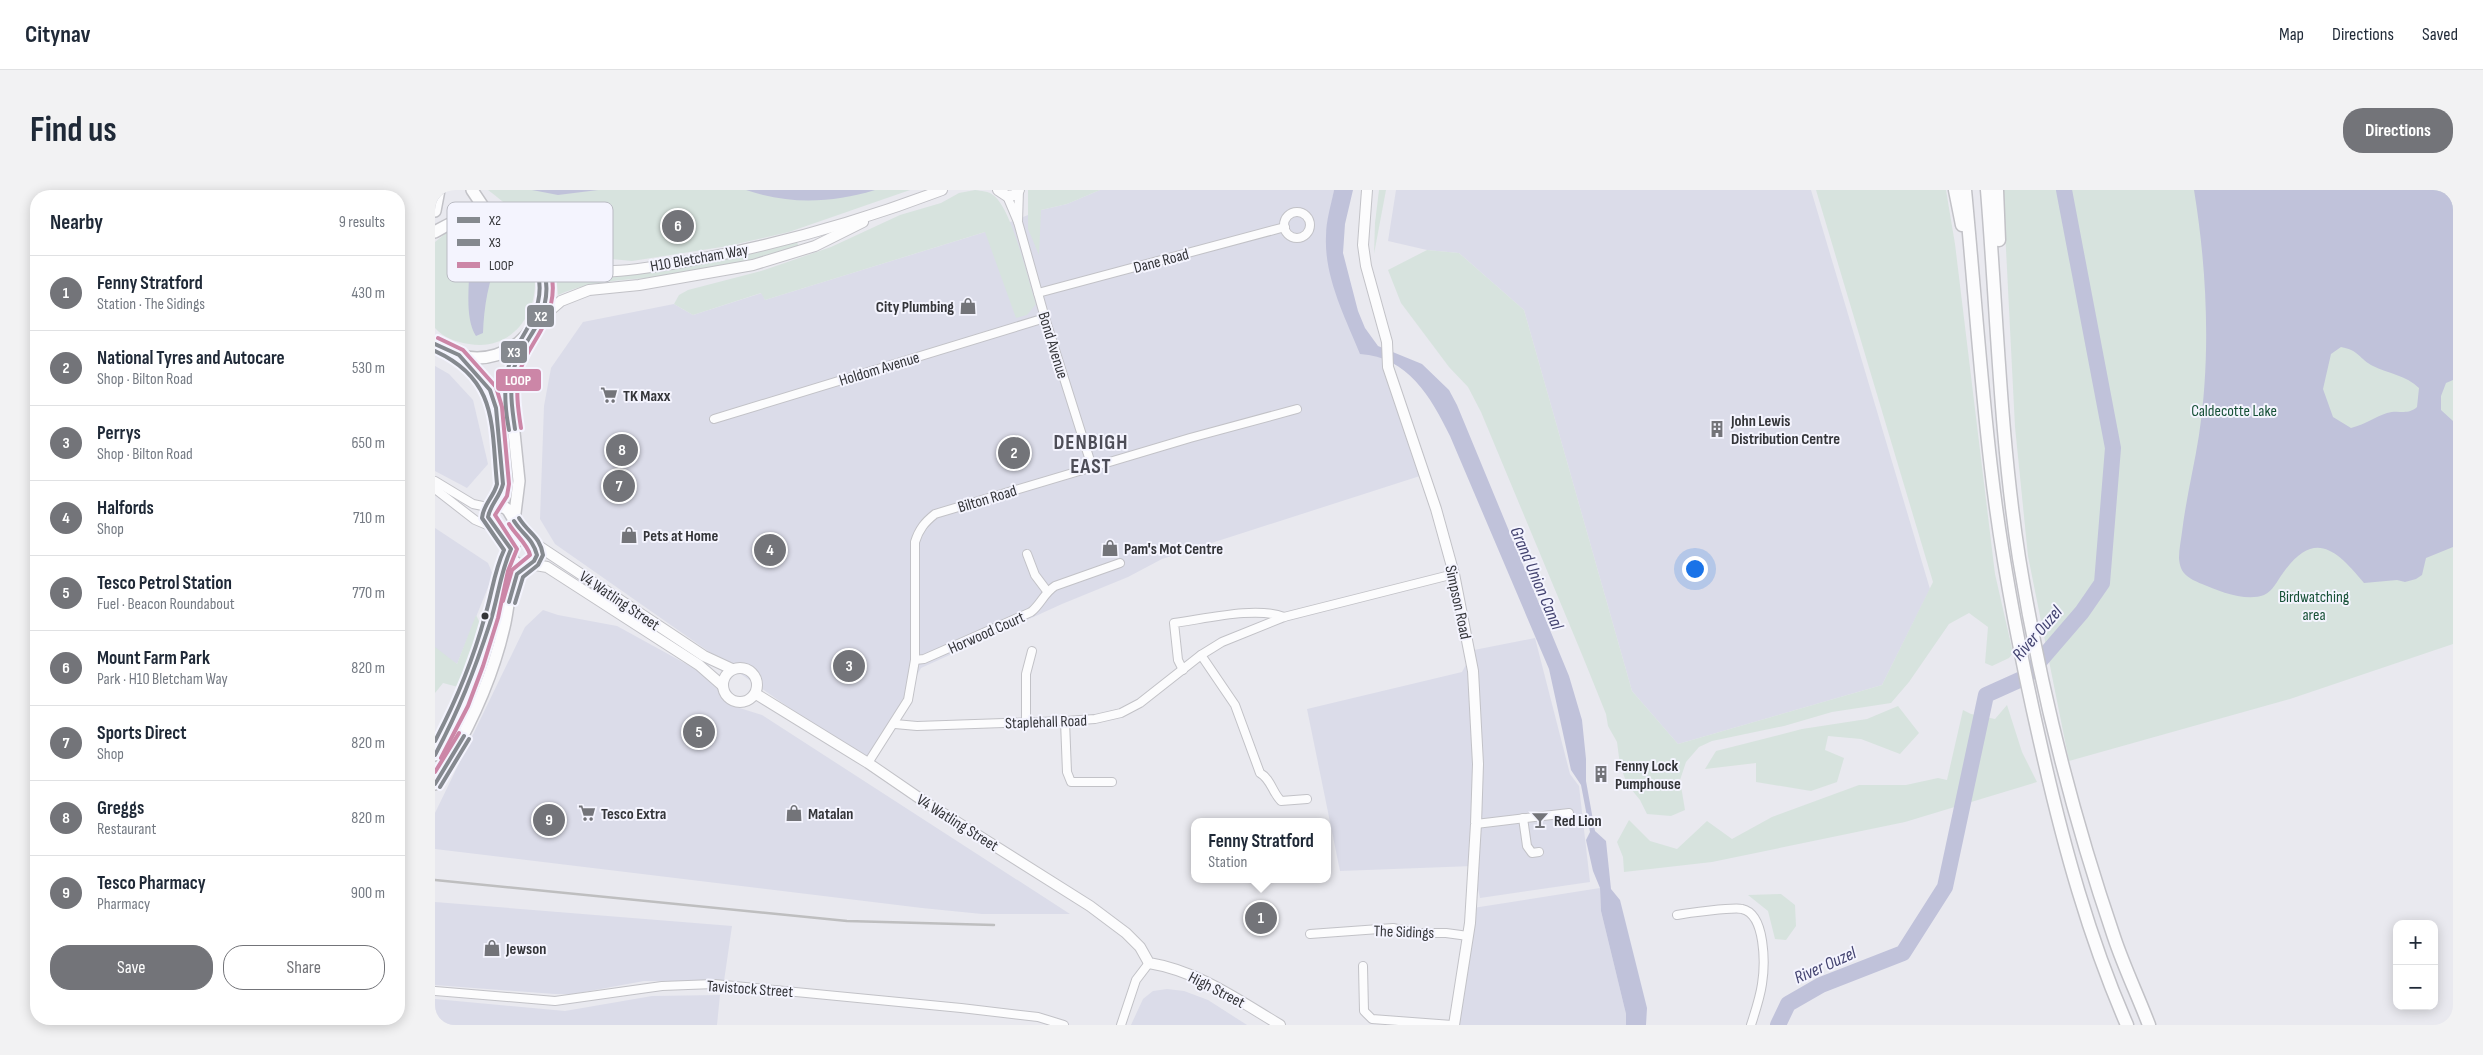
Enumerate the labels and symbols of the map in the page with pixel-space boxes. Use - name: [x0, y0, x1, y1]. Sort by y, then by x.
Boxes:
- legend: [447, 202, 613, 282]
- pin: 6: [662, 207, 694, 245]
- text: X2: [488, 212, 501, 229]
- text: X3: [488, 234, 501, 251]
- street label: H10 Bletcham Way: [649, 241, 750, 276]
- street label: Dane Road: [1132, 245, 1191, 278]
- text: LOOP: [489, 257, 514, 274]
- shop icon: City Plumbing: [958, 296, 978, 316]
- place label: City Plumbing: [876, 298, 954, 317]
- line badge: X2: [526, 304, 555, 328]
- text: X2: [534, 308, 547, 325]
- street label: Bond Avenue: [1033, 310, 1072, 381]
- line badge: X3: [500, 340, 528, 364]
- text: X3: [507, 344, 520, 361]
- street label: Holdom Avenue: [837, 348, 922, 391]
- line badge: LOOP: [495, 368, 542, 392]
- text: LOOP: [505, 372, 531, 389]
- supermarket icon: TK Maxx: [599, 385, 619, 405]
- place label: TK Maxx: [623, 387, 671, 406]
- park label: Caldecotte Lake: [2191, 402, 2277, 421]
- place label: John Lewis Distribution Centre: [1730, 412, 1840, 449]
- building icon: John Lewis Distribution Centre: [1707, 419, 1727, 439]
- district label: DENBIGH EAST: [1053, 430, 1129, 479]
- pin: 8: [606, 431, 638, 469]
- pin: 2: [998, 434, 1030, 472]
- pin: 7: [603, 467, 635, 505]
- street label: Bilton Road: [956, 482, 1019, 517]
- water label: Grand Union Canal: [1505, 524, 1568, 633]
- shop icon: Pets at Home: [619, 525, 639, 545]
- place label: Pets at Home: [643, 527, 718, 546]
- pin: 4: [754, 531, 786, 569]
- shop icon: Pam's Mot Centre: [1100, 538, 1120, 558]
- place label: Pam's Mot Centre: [1124, 540, 1223, 559]
- your location: [1682, 556, 1708, 582]
- street label: Simpson Road: [1440, 564, 1475, 641]
- street label: V4 Watling Street: [575, 567, 663, 635]
- park label: Birdwatching area: [2279, 588, 2349, 625]
- water label: River Ouzel: [2008, 601, 2067, 665]
- street label: Horwood Court: [945, 608, 1028, 659]
- unlabelled marker: [480, 611, 490, 621]
- pin: 3: [833, 647, 865, 685]
- street label: Staplehall Road: [1005, 712, 1087, 733]
- pin: 5: [683, 713, 715, 751]
- place label: Fenny Lock Pumphouse: [1615, 757, 1681, 794]
- building icon: Fenny Lock Pumphouse: [1591, 764, 1611, 784]
- street label: V4 Watling Street: [913, 791, 1002, 856]
- pin: 9: [533, 801, 565, 839]
- supermarket icon: Tesco Extra: [577, 803, 597, 823]
- shop icon: Matalan: [784, 803, 804, 823]
- place label: Tesco Extra: [601, 805, 666, 824]
- place label: Matalan: [808, 805, 853, 824]
- bar icon: Red Lion: [1530, 810, 1550, 830]
- place label: Red Lion: [1554, 812, 1602, 831]
- pin: 1: [1245, 899, 1277, 937]
- street label: The Sidings: [1373, 922, 1435, 943]
- shop icon: Jewson: [482, 938, 502, 958]
- place label: Jewson: [505, 940, 546, 959]
- water label: River Ouzel: [1791, 942, 1860, 988]
- street label: High Street: [1185, 968, 1248, 1013]
- street label: Tavistock Street: [706, 977, 794, 1002]

